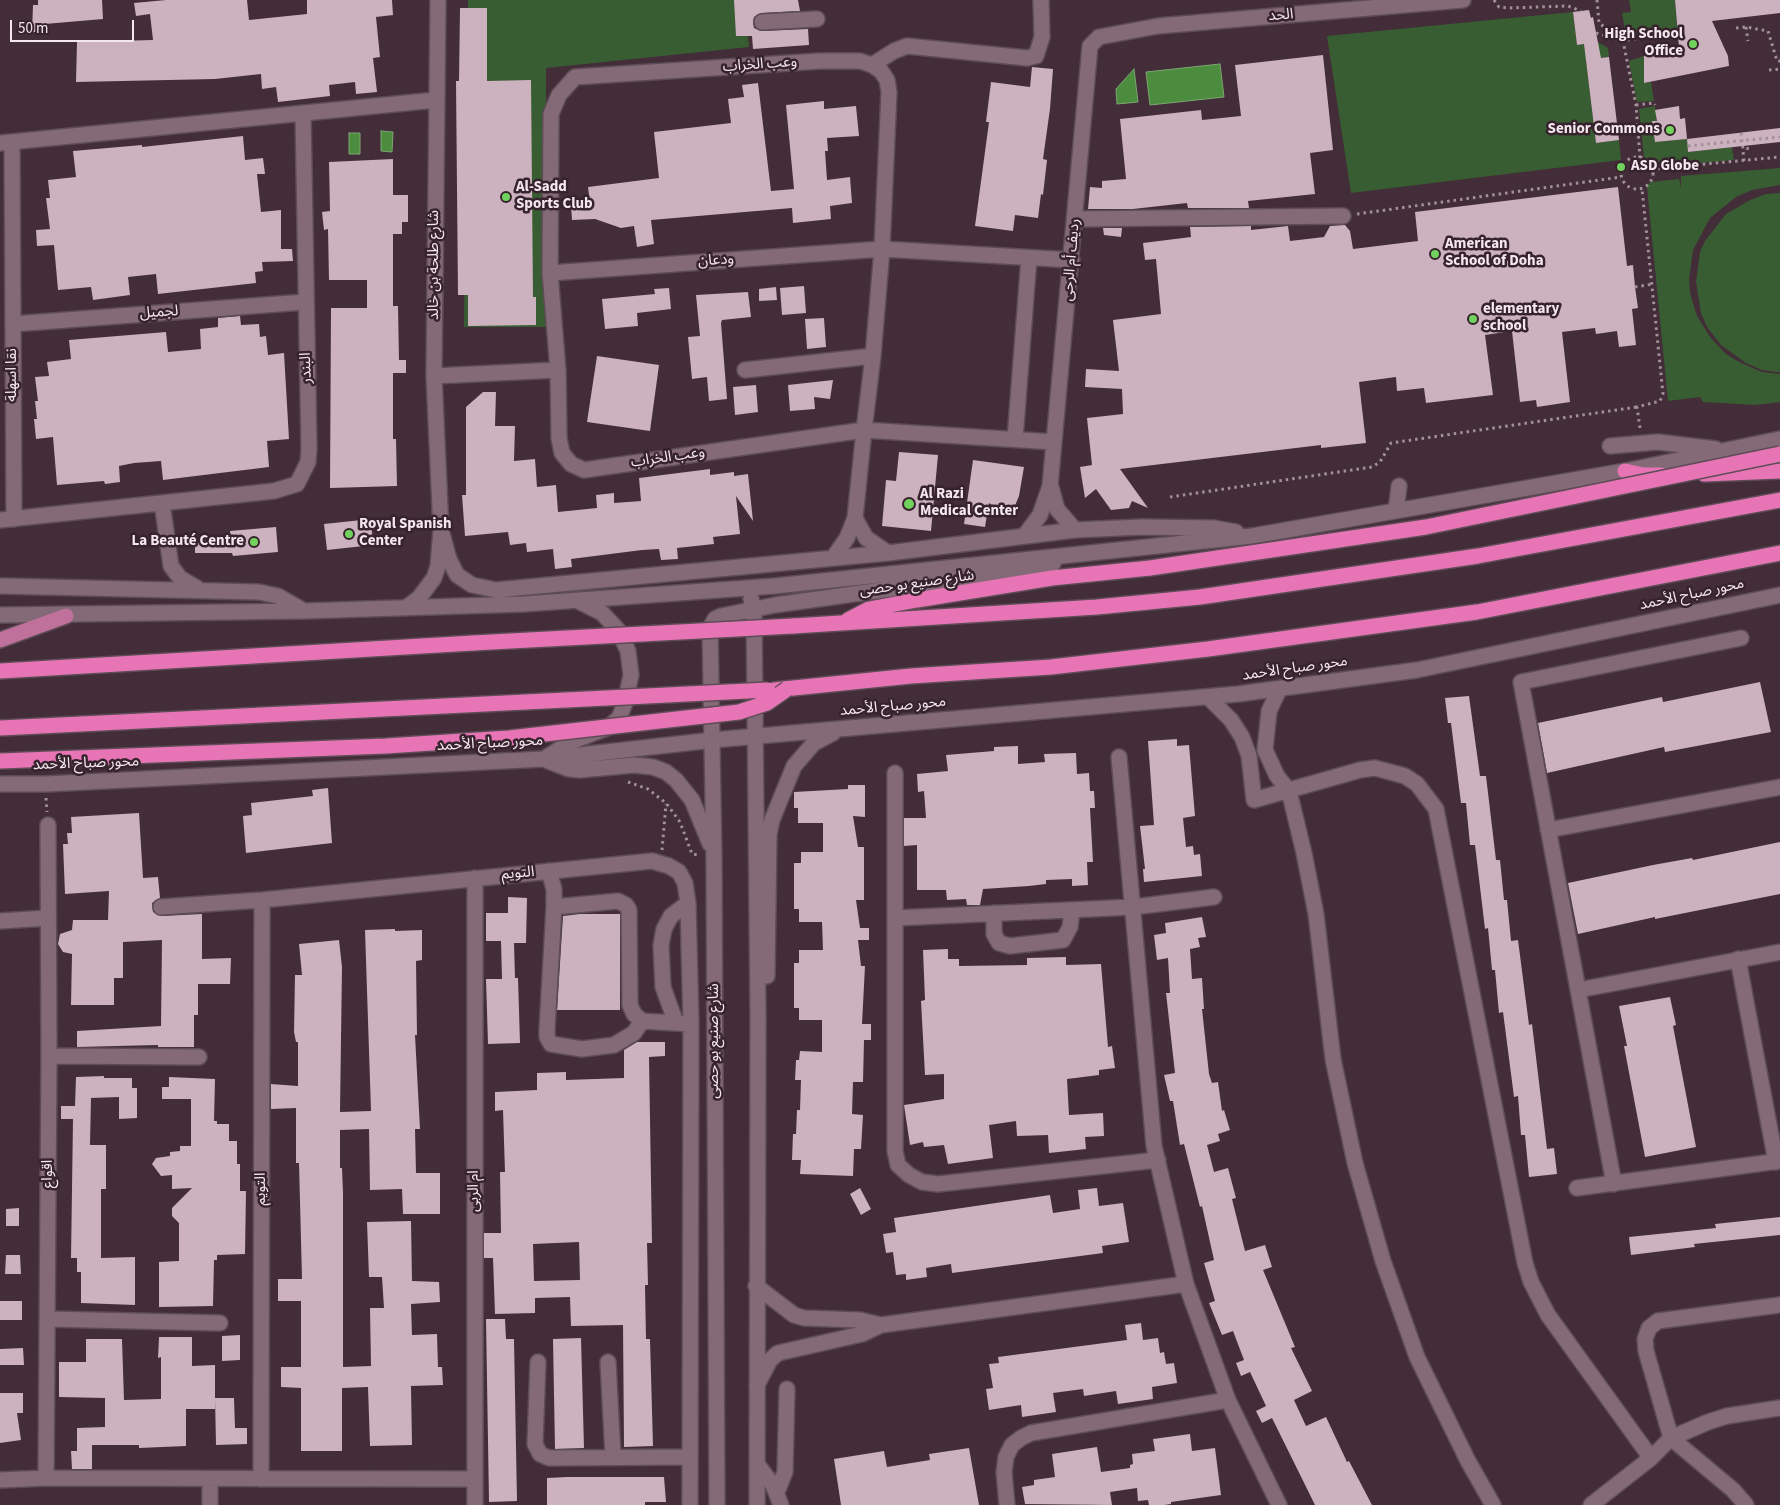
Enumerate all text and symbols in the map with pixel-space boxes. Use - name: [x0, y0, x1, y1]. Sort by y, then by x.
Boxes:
- street label: الحد: [1268, 6, 1294, 26]
- scale bar: [12, 10, 136, 42]
- text: 50 m: [18, 18, 48, 39]
- place label: High School Office: [1604, 26, 1683, 61]
- marker: High School Office: [1687, 38, 1699, 50]
- street label: وعب الخراب: [722, 53, 798, 77]
- place label: Senior Commons: [1548, 121, 1660, 139]
- marker: Senior Commons: [1664, 124, 1676, 136]
- place label: ASD Globe: [1631, 158, 1699, 176]
- marker: ASD Globe: [1615, 161, 1627, 173]
- place label: Al-Sadd Sports Club: [516, 179, 593, 214]
- marker: Al-Sadd Sports Club: [500, 191, 512, 203]
- street label: شارع طلحة بن خالد: [426, 210, 444, 320]
- street label: رديف أم الرحى: [1059, 218, 1085, 302]
- place label: American School of Doha: [1445, 236, 1544, 271]
- marker: American School of Doha: [1429, 248, 1441, 260]
- street label: ودعان: [697, 251, 735, 271]
- place label: elementary school: [1483, 301, 1559, 336]
- street label: لجميل: [139, 303, 179, 323]
- marker: elementary school: [1467, 313, 1479, 325]
- street label: نقا اسهلة: [4, 348, 22, 402]
- street label: البندر: [297, 352, 317, 384]
- street label: وعب الخراب: [630, 444, 706, 472]
- place label: Al Razi Medical Center: [920, 486, 1018, 521]
- marker: Al Razi Medical Center: [902, 497, 916, 511]
- place label: Royal Spanish Center: [359, 516, 452, 551]
- marker: Royal Spanish Center: [343, 528, 355, 540]
- place label: La Beauté Centre: [132, 533, 244, 551]
- marker: La Beauté Centre: [248, 536, 260, 548]
- street label: شارع صنيع بو حصى: [858, 567, 976, 601]
- street label: محور صباح الأحمد: [1638, 575, 1746, 615]
- street label: محور صباح الأحمد: [1241, 653, 1349, 685]
- street label: محور صباح الأحمد: [839, 693, 947, 721]
- street label: محور صباح الأحمد: [436, 732, 544, 756]
- street label: محور صباح الأحمد: [32, 753, 140, 775]
- street label: التويم: [501, 864, 535, 884]
- street label: شارع صنيع بو حصى: [706, 983, 724, 1099]
- street label: اقواع: [40, 1160, 58, 1188]
- street label: ام الربى: [466, 1170, 484, 1212]
- street label: التويم: [253, 1172, 271, 1206]

